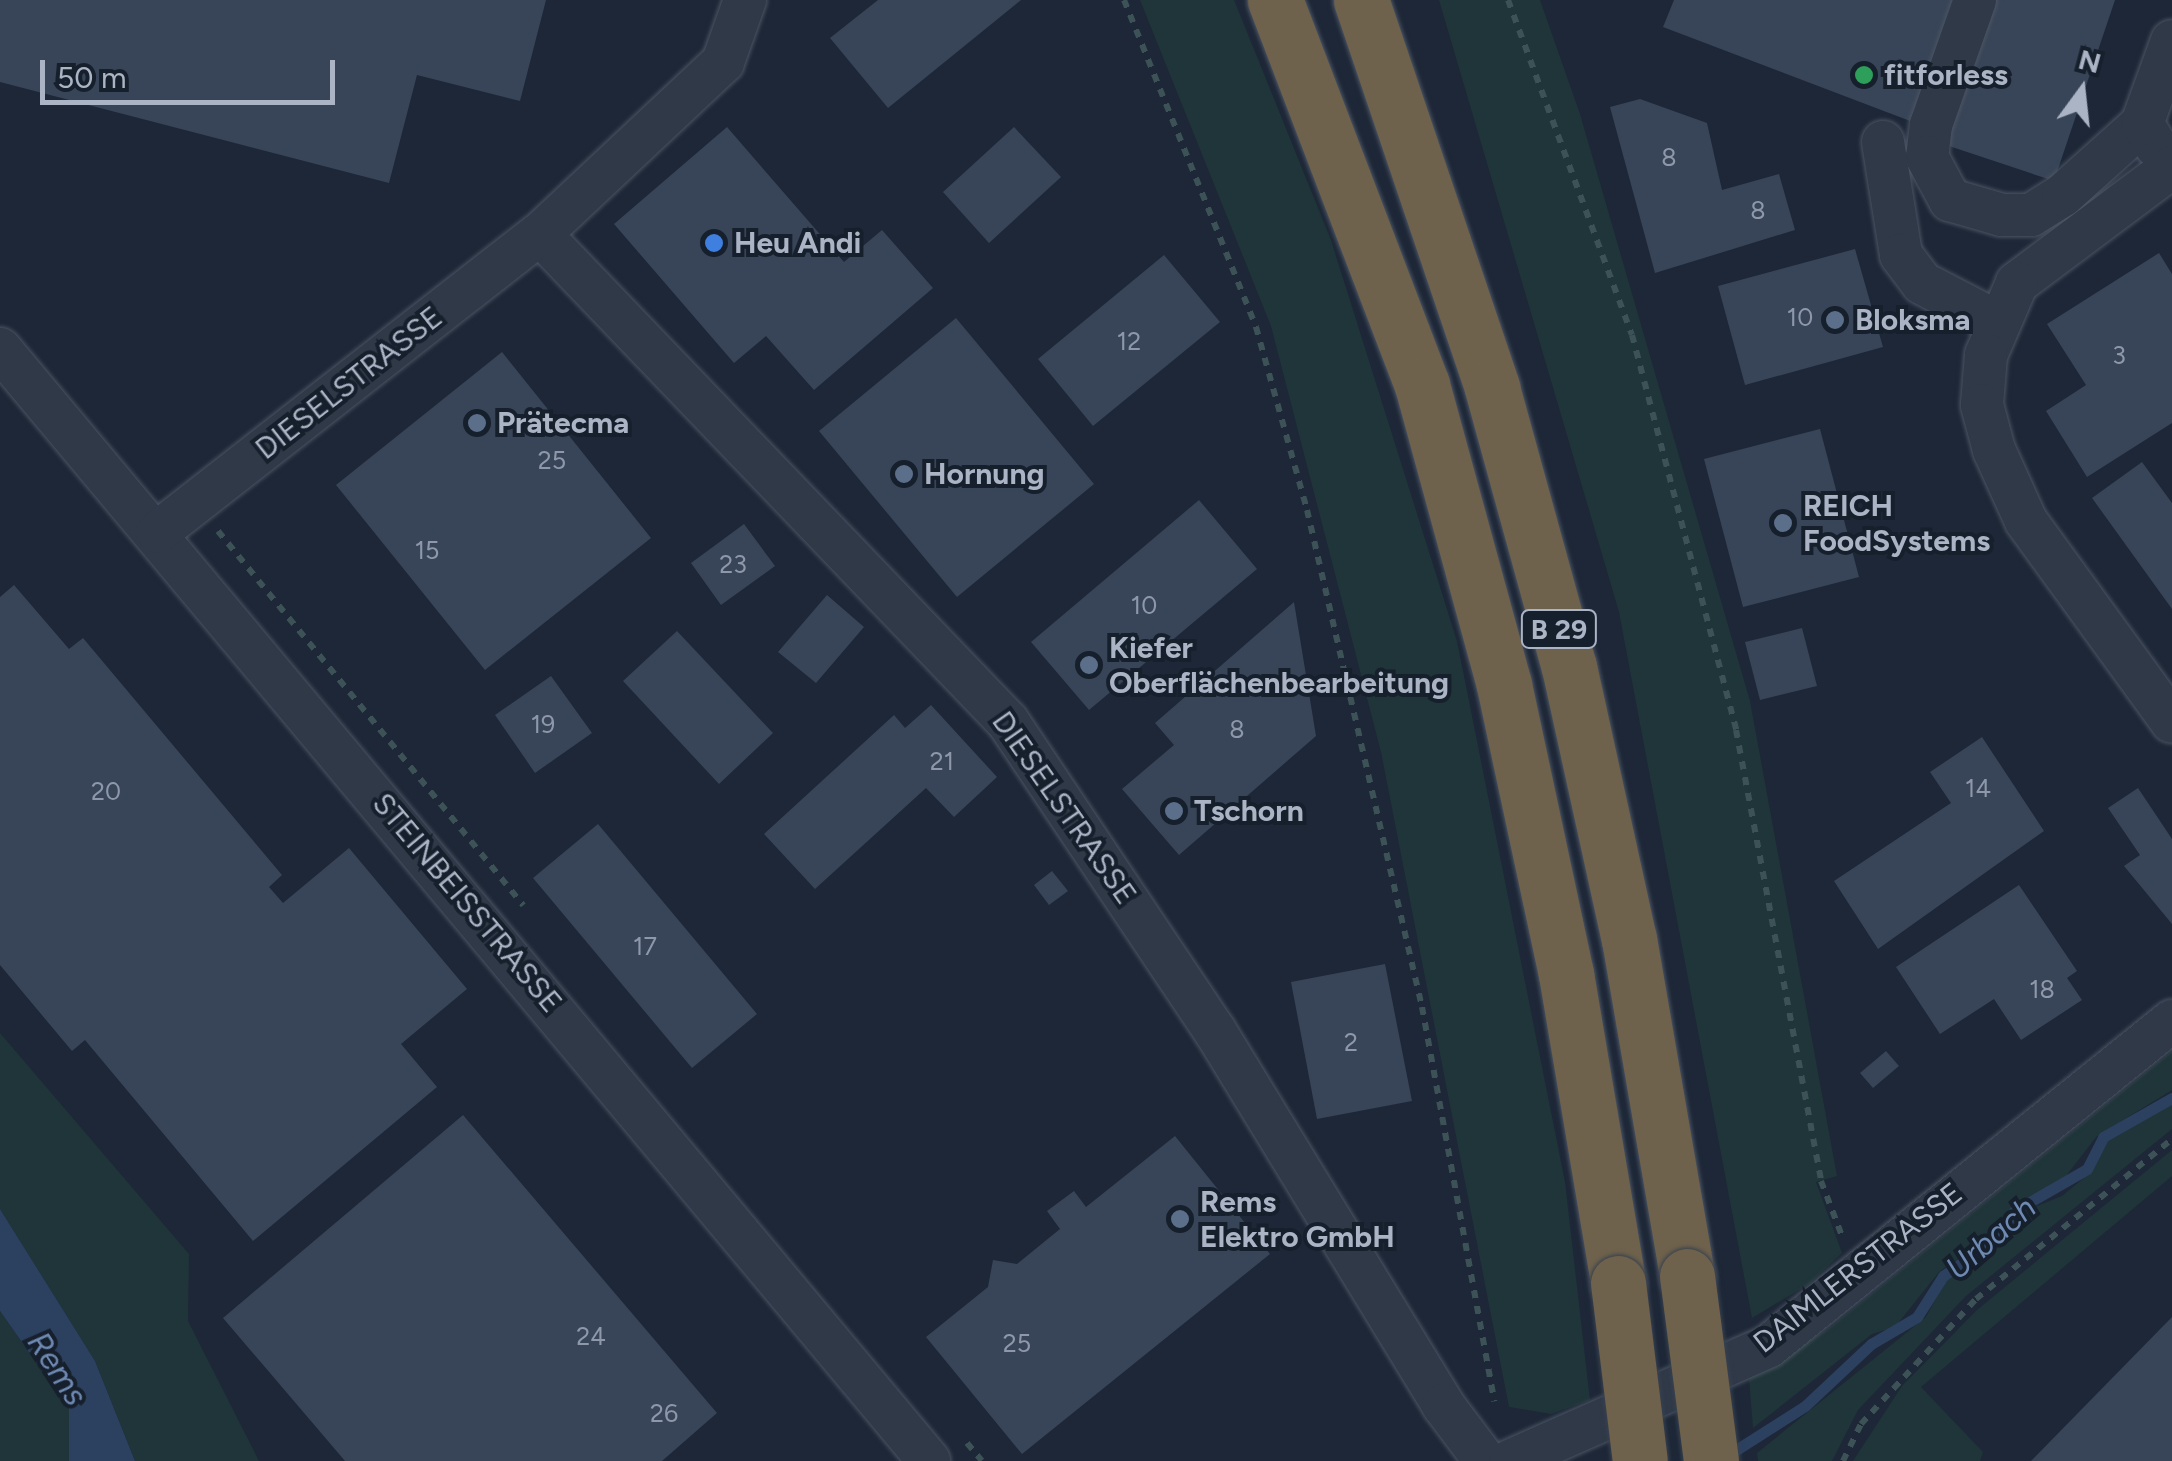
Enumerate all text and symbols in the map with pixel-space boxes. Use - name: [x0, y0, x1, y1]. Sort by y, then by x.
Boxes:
- scale bar: [45, 40, 340, 102]
- north arrow: [2032, 40, 2132, 140]
- text: N: [2075, 42, 2105, 80]
- place label: fitforless: [1884, 57, 2008, 93]
- text: 50 m: [57, 59, 126, 96]
- marker: fitforless: [1853, 64, 1875, 86]
- house number: 8: [1661, 142, 1677, 172]
- house number: 8: [1750, 195, 1766, 225]
- place label: Heu Andi: [734, 225, 861, 261]
- marker: Heu Andi: [703, 232, 725, 254]
- street label: DIESELSTRASSE: [248, 299, 450, 467]
- house number: 10: [1787, 302, 1813, 332]
- place label: Bloksma: [1855, 302, 1970, 338]
- marker: Bloksma: [1824, 309, 1846, 331]
- house number: 12: [1117, 326, 1141, 356]
- house number: 3: [2112, 340, 2126, 370]
- place label: Prätecma: [497, 405, 629, 441]
- marker: Prätecma: [466, 412, 488, 434]
- house number: 25: [538, 445, 566, 475]
- place label: Hornung: [924, 456, 1044, 492]
- marker: Hornung: [893, 463, 915, 485]
- place label: REICH FoodSystems: [1803, 488, 1990, 558]
- marker: REICH FoodSystems: [1772, 512, 1794, 534]
- house number: 15: [415, 535, 439, 565]
- house number: 23: [719, 549, 747, 579]
- house number: 10: [1131, 590, 1157, 620]
- road number: B 29: [1519, 606, 1599, 652]
- place label: Kiefer Oberflächenbearbeitung: [1109, 630, 1449, 700]
- marker: Kiefer Oberflächenbearbeitung: [1078, 654, 1100, 676]
- street label: DIESELSTRASSE: [984, 705, 1144, 911]
- house number: 19: [531, 709, 555, 739]
- house number: 8: [1229, 714, 1245, 744]
- house number: 21: [930, 746, 954, 776]
- house number: 14: [1965, 773, 1991, 803]
- house number: 20: [91, 776, 121, 806]
- street label: STEINBEISSTRASSE: [365, 786, 569, 1020]
- place label: Tschorn: [1194, 793, 1304, 829]
- marker: Tschorn: [1163, 800, 1185, 822]
- house number: 17: [633, 931, 657, 961]
- house number: 18: [2029, 974, 2055, 1004]
- house number: 2: [1344, 1027, 1358, 1057]
- street label: DAIMLERSTRASSE: [1746, 1175, 1970, 1361]
- place label: Rems Elektro GmbH: [1200, 1184, 1395, 1254]
- water label: Urbach: [1938, 1189, 2044, 1287]
- marker: Rems Elektro GmbH: [1169, 1208, 1191, 1230]
- house number: 24: [576, 1321, 606, 1351]
- water label: Rems: [19, 1325, 95, 1413]
- house number: 25: [1003, 1328, 1031, 1358]
- house number: 26: [650, 1398, 678, 1428]

